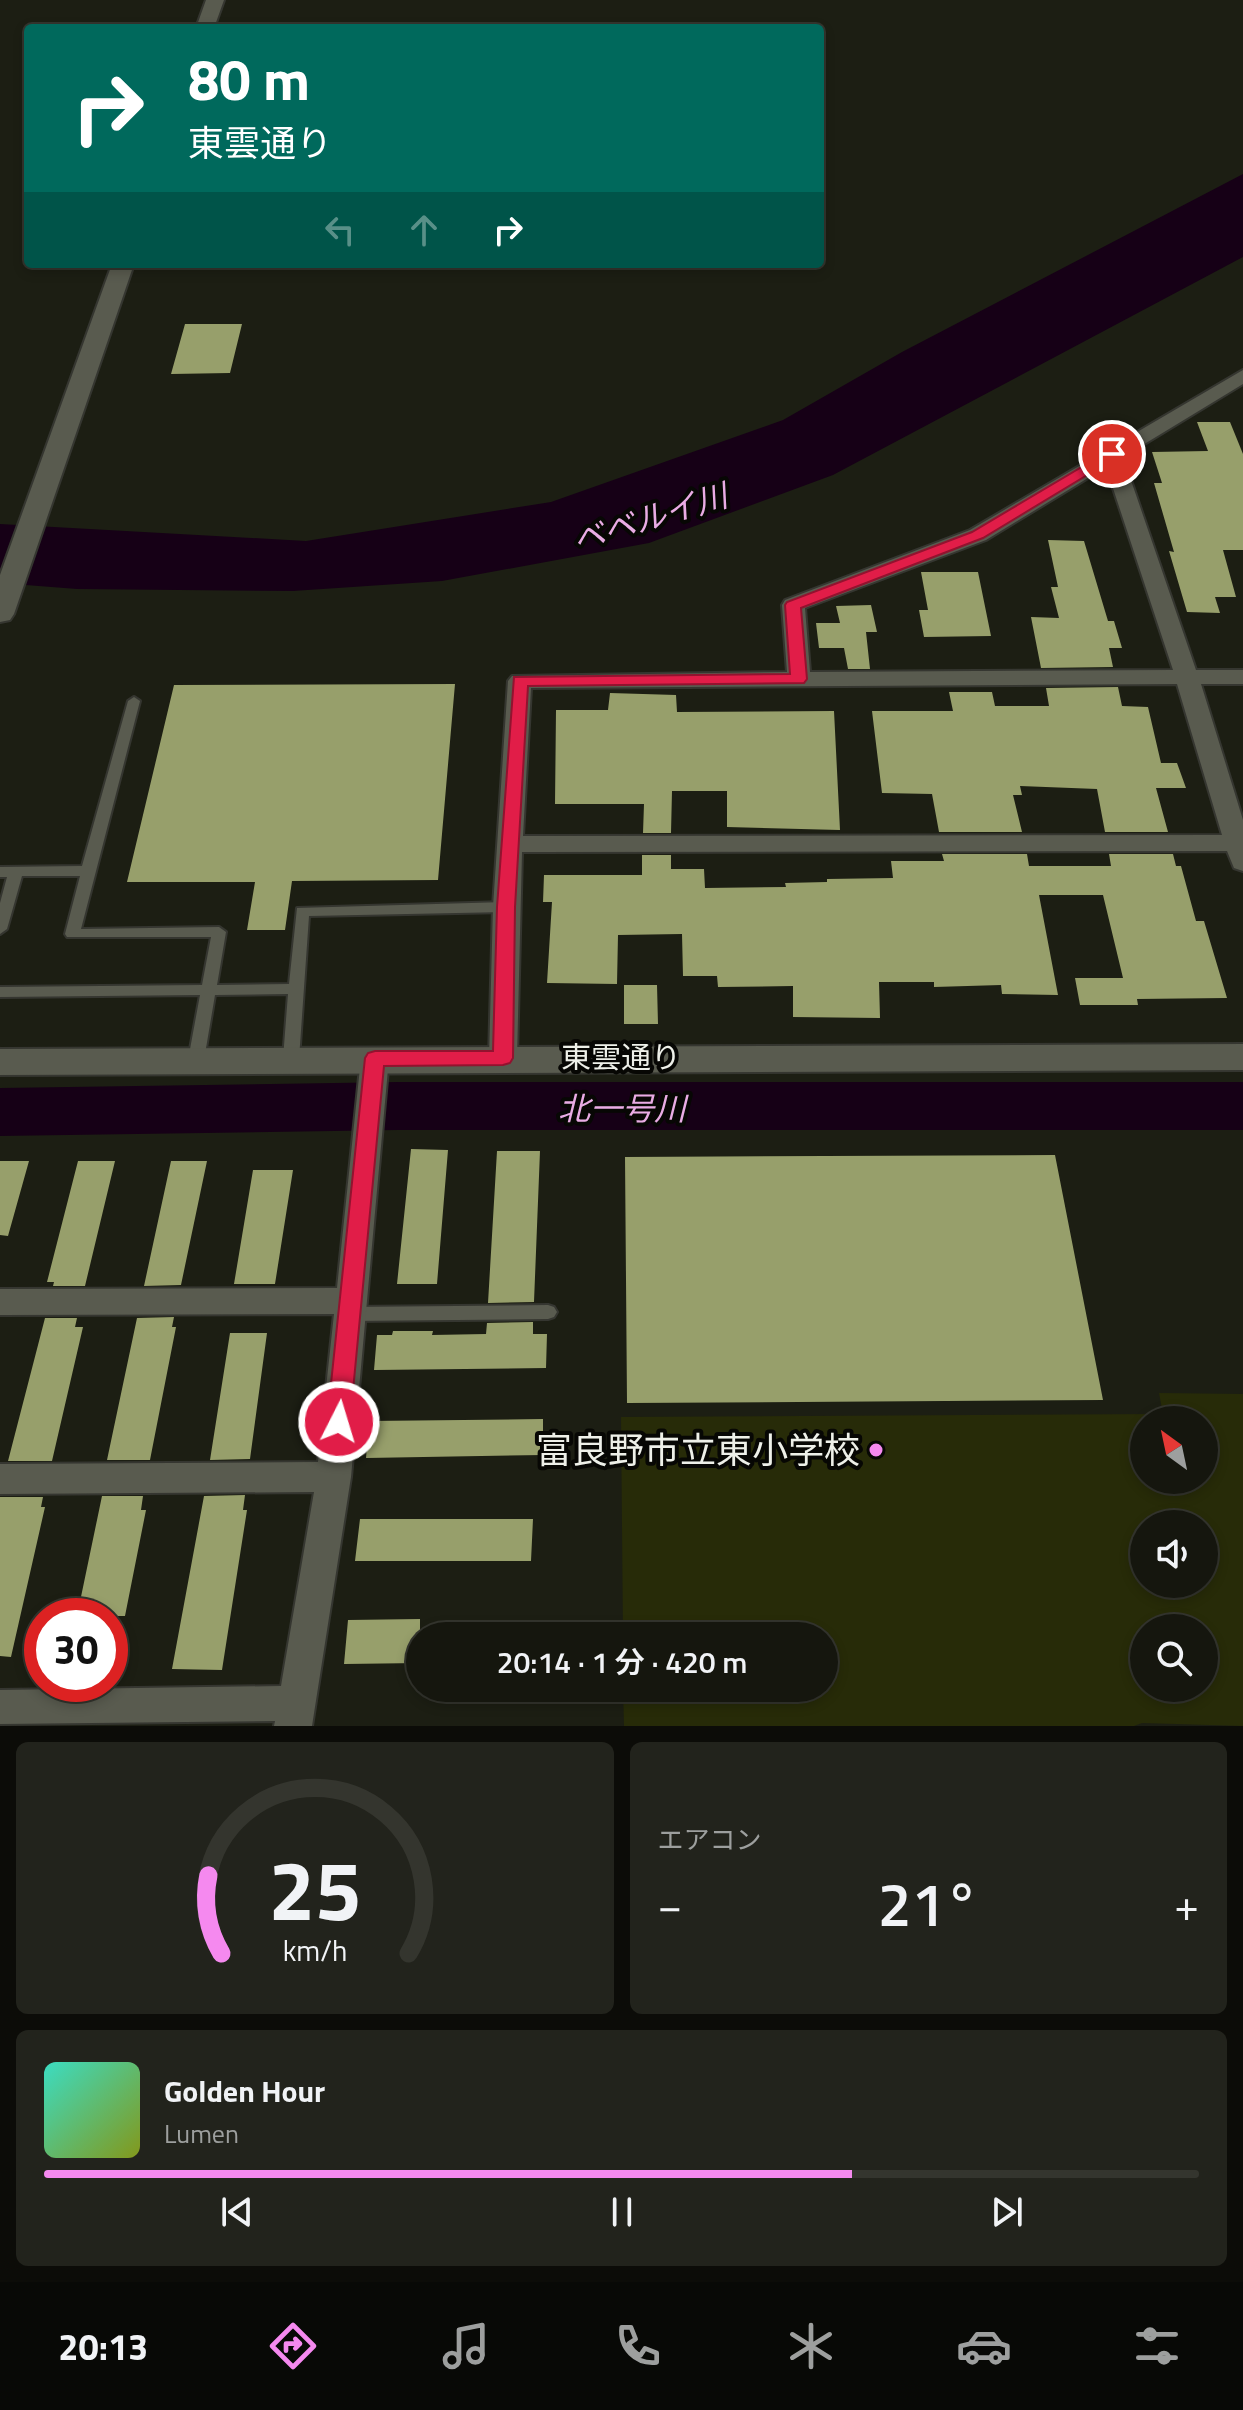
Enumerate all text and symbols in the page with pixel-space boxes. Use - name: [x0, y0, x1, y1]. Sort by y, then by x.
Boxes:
- text: 80 m: [188, 37, 310, 122]
- icon: right: [56, 56, 160, 160]
- text: 東雲通り: [188, 115, 332, 170]
- icon: left: [318, 208, 362, 252]
- icon: ahead: [402, 208, 446, 252]
- icon: right: [486, 208, 530, 252]
- pin: [1078, 420, 1146, 488]
- icon: arrive: [1090, 432, 1134, 476]
- water label: ベベルイ川: [566, 470, 736, 563]
- street label: 東雲通り: [561, 1034, 681, 1080]
- water label: 北一号川: [558, 1084, 689, 1132]
- position arrow: [297, 1380, 381, 1464]
- north arrow: [1130, 1406, 1218, 1494]
- map controls: [1130, 1406, 1218, 1702]
- place label: 富良野市立東小学校: [536, 1422, 860, 1477]
- marker: 富良野市立東小学校: [867, 1441, 885, 1459]
- button: sound: [1130, 1510, 1218, 1598]
- speed limit sign: 30: [24, 1598, 128, 1702]
- button: search: [1130, 1614, 1218, 1702]
- text: 20:14 · 1 分 · 420 m: [497, 1639, 747, 1685]
- text: エアコン: [658, 1820, 762, 1859]
- text: 25: [268, 1826, 361, 1952]
- text: 21°: [878, 1858, 979, 1949]
- text: −: [658, 1871, 682, 1938]
- text: +: [1174, 1871, 1199, 1938]
- text: km/h: [282, 1929, 347, 1972]
- text: Golden Hour: [164, 2068, 325, 2114]
- text: Lumen: [164, 2114, 239, 2153]
- icon: previous: [215, 2190, 259, 2234]
- icon: pause: [600, 2190, 644, 2234]
- icon: next: [985, 2190, 1029, 2234]
- icon: directions: [265, 2318, 321, 2374]
- icon: music: [438, 2318, 494, 2374]
- icon: phone: [610, 2318, 666, 2374]
- icon: climate: [783, 2318, 839, 2374]
- icon: car: [956, 2318, 1012, 2374]
- icon: filters: [1129, 2318, 1185, 2374]
- text: 20:13: [58, 2319, 148, 2374]

